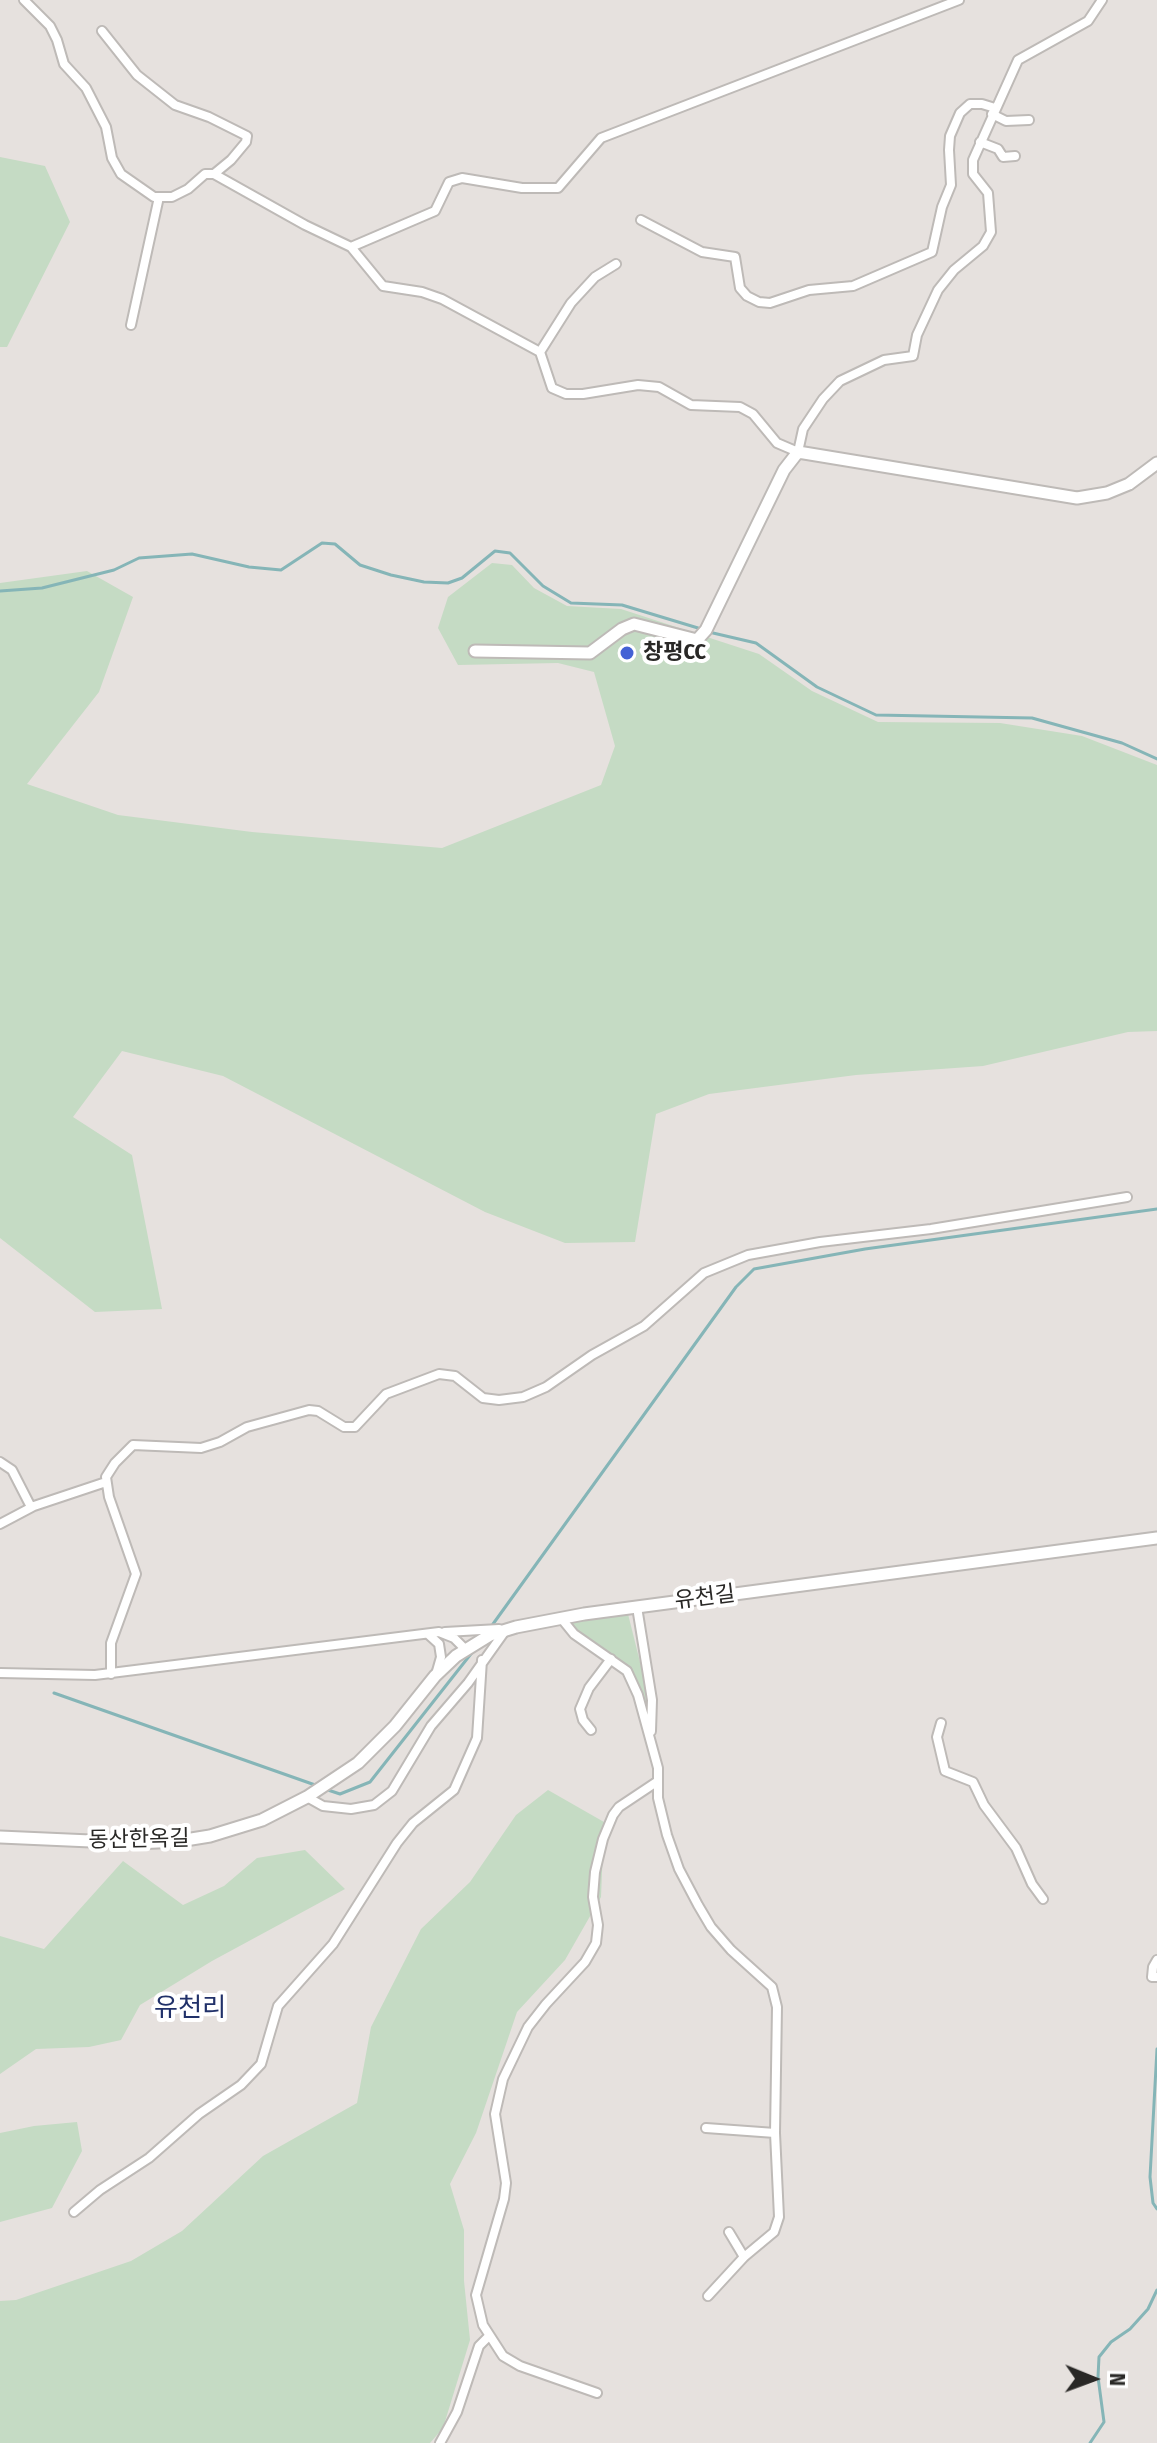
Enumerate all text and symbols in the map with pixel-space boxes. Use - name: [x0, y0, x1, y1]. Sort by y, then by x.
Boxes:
- place label: 창평CC: [643, 640, 706, 666]
- marker: 창평CC: [618, 644, 636, 662]
- street label: 유천길: [673, 1581, 737, 1615]
- street label: 동산한옥길: [88, 1826, 190, 1854]
- district label: 유천리: [154, 1993, 226, 2025]
- north arrow: [1053, 2339, 1133, 2419]
- text: N: [1104, 2373, 1131, 2386]

